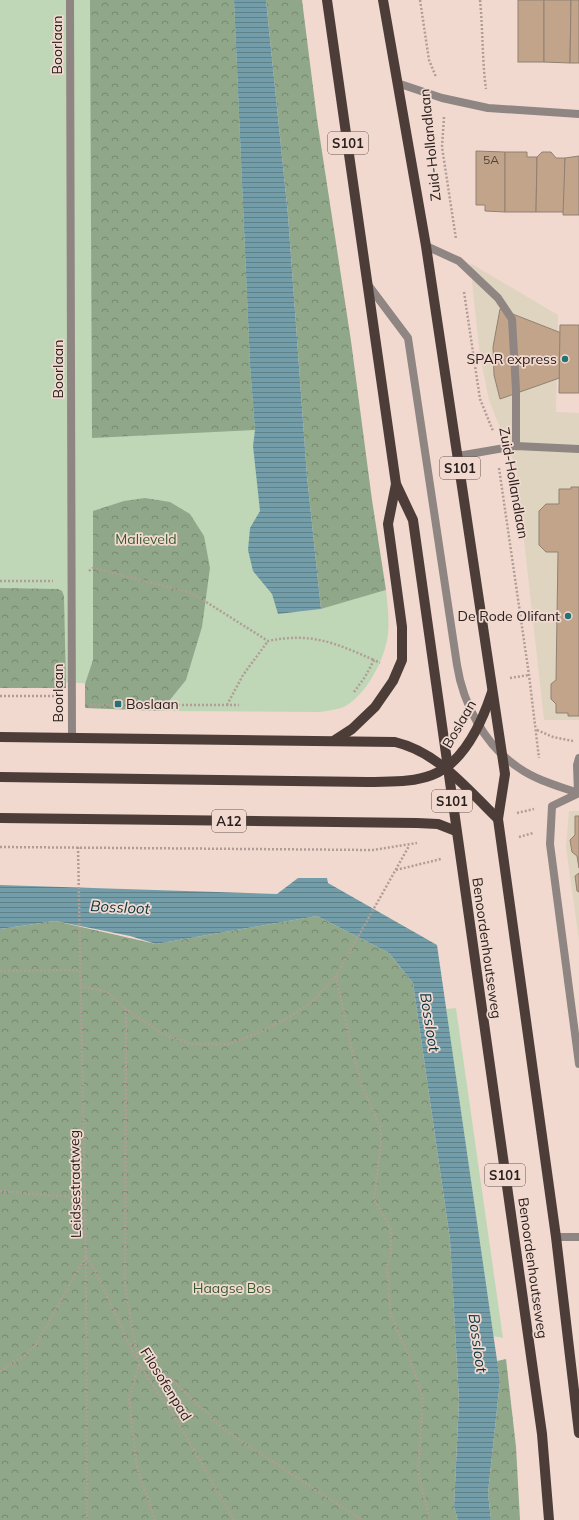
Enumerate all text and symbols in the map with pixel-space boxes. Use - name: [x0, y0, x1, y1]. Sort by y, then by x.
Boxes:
- street label: Boorlaan: [48, 16, 66, 74]
- street label: Zuid-Hollandlaan: [415, 88, 445, 202]
- road number: S101: [328, 132, 368, 154]
- house number: 5A: [483, 152, 499, 167]
- street label: Boorlaan: [49, 340, 67, 398]
- place label: SPAR express: [467, 350, 557, 368]
- marker: SPAR express: [560, 354, 570, 364]
- street label: Zuid-Hollandlaan: [495, 426, 533, 540]
- road number: S101: [440, 457, 480, 479]
- park label: Malieveld: [115, 530, 177, 548]
- place label: De Rode Olifant: [457, 607, 560, 625]
- marker: De Rode Olifant: [563, 611, 573, 621]
- street label: Boorlaan: [49, 664, 67, 722]
- place label: Boslaan: [126, 695, 179, 713]
- street label: Boslaan: [438, 697, 480, 751]
- marker: Boslaan: [113, 699, 123, 709]
- road number: S101: [432, 790, 472, 812]
- road number: A12: [212, 810, 246, 832]
- street label: Benoordenhoutseweg: [468, 876, 506, 1020]
- water label: Bossloot: [90, 896, 151, 918]
- water label: Bossloot: [416, 991, 444, 1054]
- street label: Leidsestraatweg: [65, 1130, 85, 1238]
- road number: S101: [485, 1164, 525, 1186]
- street label: Benoordenhoutseweg: [514, 1196, 552, 1340]
- park label: Haagse Bos: [193, 1279, 271, 1297]
- water label: Bossloot: [464, 1312, 492, 1375]
- street label: Filosofenpad: [136, 1344, 196, 1424]

